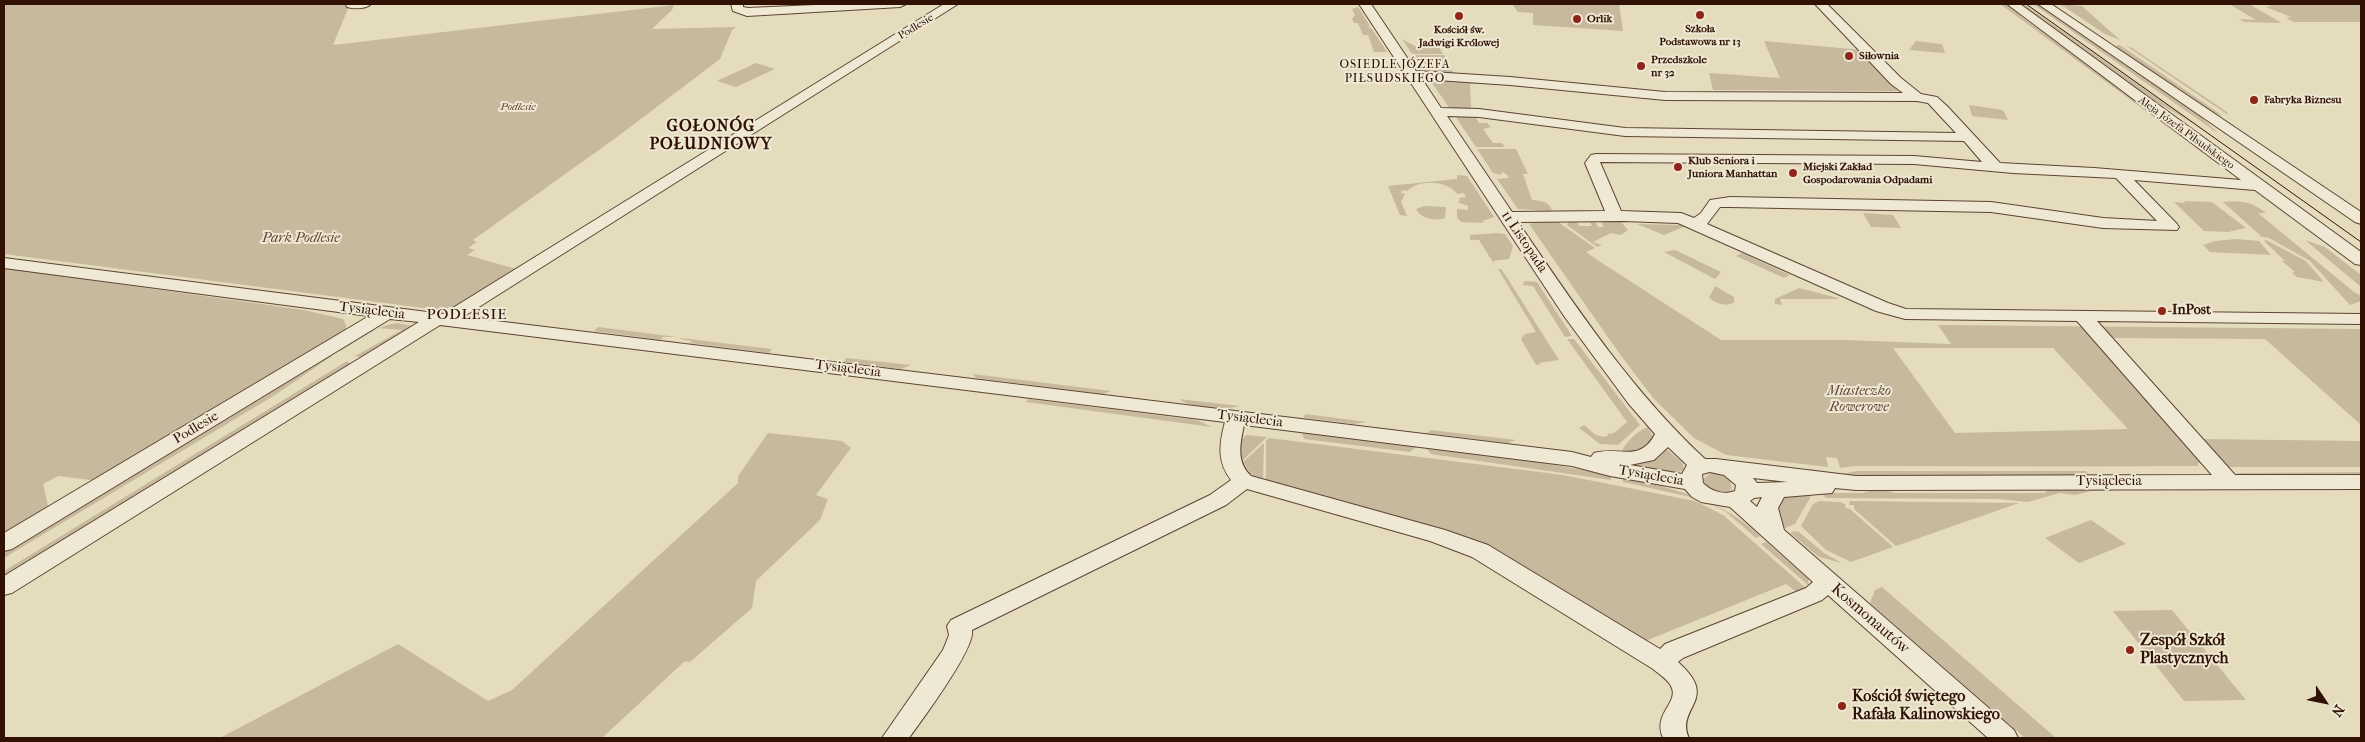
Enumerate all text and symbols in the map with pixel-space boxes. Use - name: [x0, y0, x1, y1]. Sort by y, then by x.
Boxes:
- marker: Szkoła Podstawowa nr 13: [1694, 9, 1706, 21]
- marker: Kościół św. Jadwigi Królowej: [1453, 10, 1465, 22]
- street label: Podlesie: [896, 11, 936, 43]
- place label: Orlik: [1587, 12, 1612, 26]
- marker: Orlik: [1571, 13, 1583, 25]
- place label: Szkoła Podstawowa nr 13: [1659, 22, 1741, 48]
- place label: Kościół św. Jadwigi Królowej: [1419, 23, 1499, 49]
- place label: Siłownia: [1859, 49, 1899, 63]
- marker: Siłownia: [1843, 50, 1855, 62]
- place label: Przedszkole nr 32: [1651, 53, 1707, 79]
- district label: OSIEDLE JÓZEFA PIŁSUDSKIEGO: [1338, 58, 1452, 86]
- marker: Przedszkole nr 32: [1635, 60, 1647, 72]
- place label: Fabryka Biznesu: [2264, 93, 2341, 107]
- street label: Aleja Józefa Piłsudskiego: [2135, 94, 2237, 172]
- marker: Fabryka Biznesu: [2248, 94, 2260, 106]
- park label: Podlesie: [500, 100, 536, 114]
- district label: GOŁONÓG POŁUDNIOWY: [648, 117, 774, 155]
- place label: Klub Seniora i Juniora Manhattan: [1688, 154, 1777, 180]
- place label: Miejski Zakład Gospodarowania Odpadami: [1803, 160, 1932, 186]
- marker: Klub Seniora i Juniora Manhattan: [1672, 161, 1684, 173]
- marker: Miejski Zakład Gospodarowania Odpadami: [1787, 167, 1799, 179]
- street label: 11 Listopada: [1497, 208, 1551, 276]
- park label: Park Podlesie: [262, 231, 340, 247]
- street label: Tysiąclecia: [338, 299, 406, 323]
- place label: InPost: [2172, 303, 2211, 319]
- marker: InPost: [2156, 305, 2168, 317]
- district label: PODLESIE: [426, 306, 508, 324]
- street label: Tysiąclecia: [814, 357, 882, 381]
- park label: Miasteczko Rowerowe: [1827, 384, 1891, 417]
- street label: Tysiąclecia: [1216, 407, 1284, 431]
- street label: Podlesie: [170, 408, 222, 448]
- street label: Tysiąclecia: [1617, 462, 1685, 490]
- street label: Tysiąclecia: [2076, 474, 2142, 490]
- street label: Kosmonautów: [1827, 580, 1913, 658]
- place label: Zespół Szkół Plastycznych: [2140, 631, 2228, 669]
- marker: Zespół Szkół Plastycznych: [2124, 644, 2136, 656]
- north arrow: [2300, 677, 2350, 727]
- place label: Kościół świętego Rafała Kalinowskiego: [1852, 687, 2000, 725]
- marker: Kościół świętego Rafała Kalinowskiego: [1836, 700, 1848, 712]
- text: N: [2328, 702, 2348, 720]

